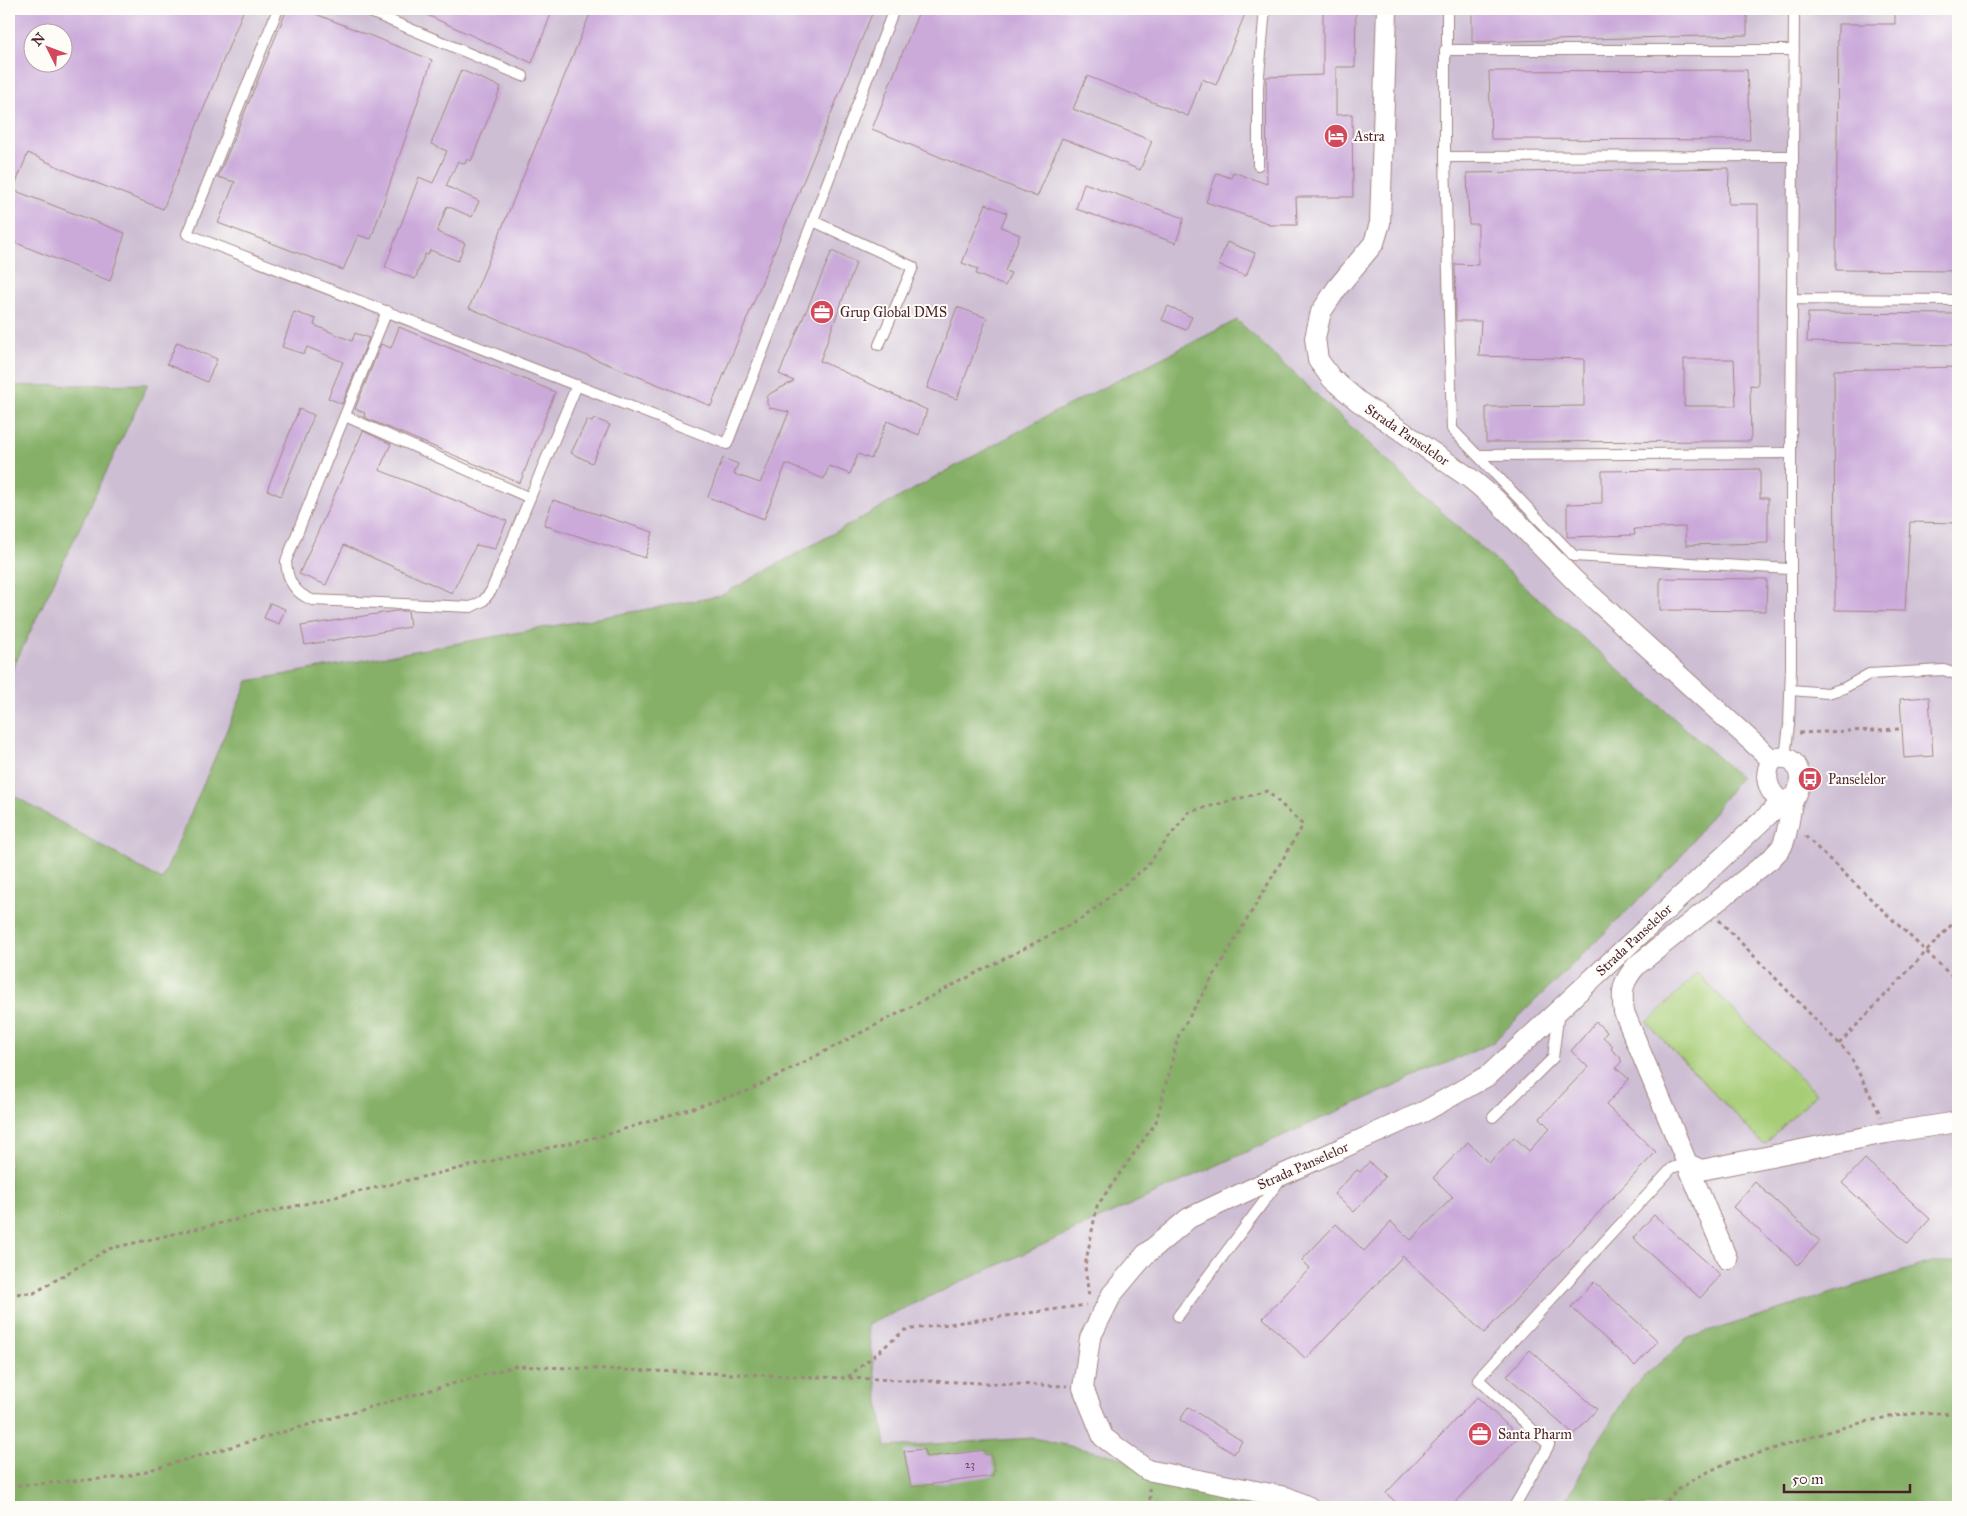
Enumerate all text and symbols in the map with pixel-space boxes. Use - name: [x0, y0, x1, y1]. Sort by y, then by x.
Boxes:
- north arrow: [22, 22, 72, 72]
- text: N: [28, 29, 49, 50]
- hotel icon: Astra: [1323, 123, 1349, 149]
- place label: Astra: [1353, 128, 1385, 145]
- office icon: Grup Global DMS: [809, 299, 835, 325]
- place label: Grup Global DMS: [840, 304, 947, 321]
- street label: Strada Panselelor: [1362, 401, 1453, 470]
- bus stop icon: Panselelor: [1797, 766, 1823, 792]
- place label: Panselelor: [1828, 771, 1887, 788]
- street label: Strada Panselelor: [1592, 900, 1676, 980]
- street label: Strada Panselelor: [1255, 1138, 1352, 1194]
- office icon: Santa Pharm: [1467, 1421, 1493, 1447]
- place label: Santa Pharm: [1498, 1426, 1572, 1443]
- house number: 23: [965, 1458, 975, 1471]
- scale bar: [1784, 1461, 1911, 1493]
- text: 50 m: [1792, 1470, 1824, 1488]

